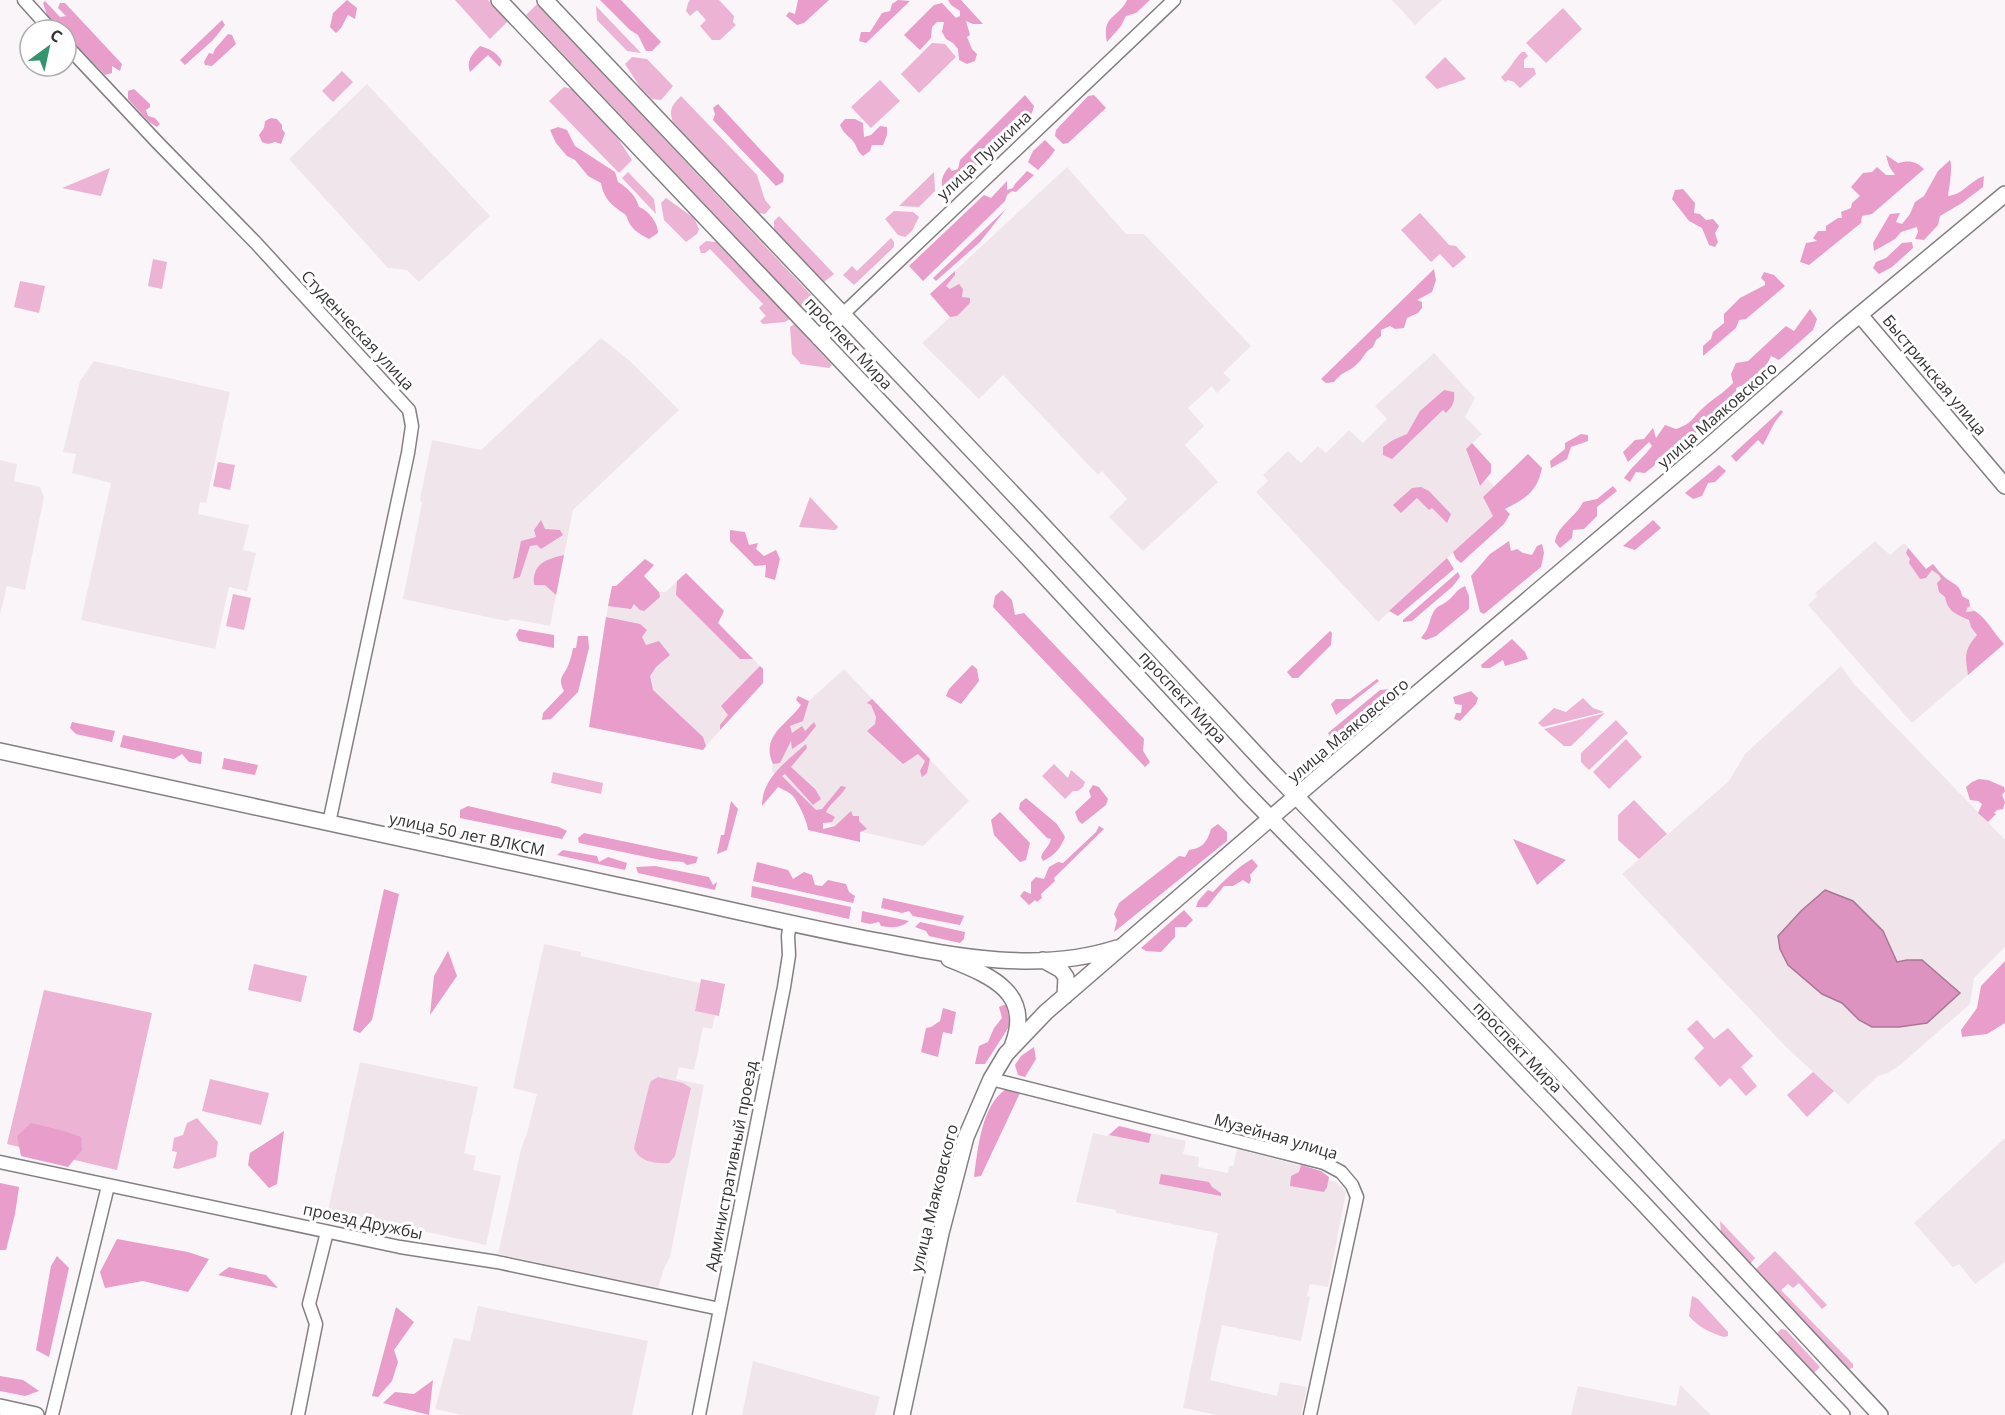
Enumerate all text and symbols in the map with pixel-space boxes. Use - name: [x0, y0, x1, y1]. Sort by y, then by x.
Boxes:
- north arrow: [18, 18, 78, 78]
- text: С: [46, 23, 66, 47]
- street label: улица Пушкина: [932, 105, 1036, 205]
- street label: Студенческая улица: [297, 265, 419, 395]
- street label: проспект Мира: [800, 292, 898, 394]
- street label: Быстринская улица: [1878, 310, 1992, 440]
- street label: улица Маяковского: [1653, 357, 1781, 473]
- street label: проспект Мира: [1134, 646, 1232, 748]
- street label: улица Маяковского: [1283, 673, 1413, 787]
- street label: улица 50 лет ВЛКСМ: [387, 807, 547, 861]
- street label: проспект Мира: [1469, 997, 1567, 1097]
- street label: Административный проезд: [700, 1059, 762, 1273]
- street label: Музейная улица: [1212, 1108, 1340, 1164]
- street label: улица Маяковского: [905, 1122, 963, 1274]
- street label: проезд Дружбы: [301, 1198, 425, 1244]

